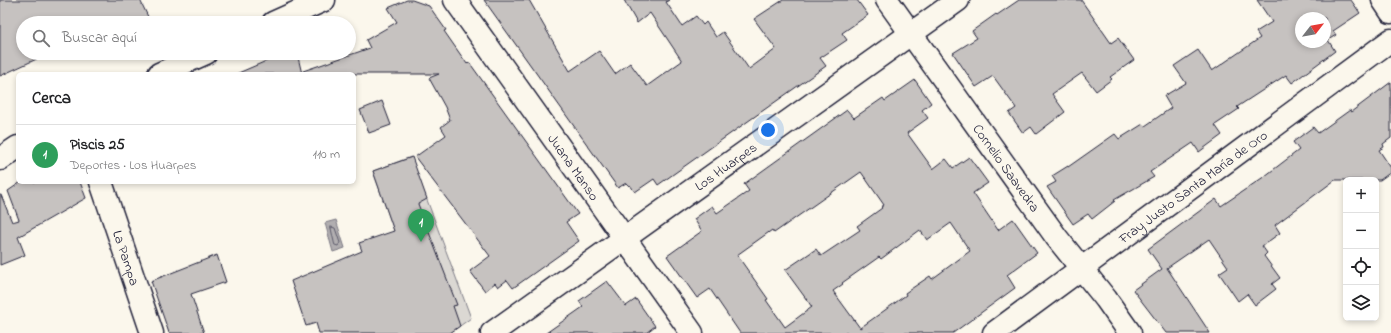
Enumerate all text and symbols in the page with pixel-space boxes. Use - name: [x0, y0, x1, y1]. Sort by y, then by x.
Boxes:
- north arrow: [1295, 12, 1331, 48]
- search box: [16, 16, 356, 60]
- icon: search: [30, 27, 52, 49]
- text: Buscar aquí: [62, 27, 137, 49]
- text: Cerca: [32, 86, 71, 111]
- your location: [758, 120, 778, 140]
- street label: Cornelio Saavedra: [967, 120, 1044, 217]
- street label: Fray Justo Santa María de Oro: [1114, 126, 1272, 250]
- street label: Juana Manso: [542, 130, 604, 206]
- text: Piscis 25: [70, 134, 125, 156]
- street label: Los Huarpes: [691, 138, 762, 197]
- text: 1: [43, 145, 47, 164]
- text: 110 m: [313, 145, 340, 164]
- text: Deportes · Los Huarpes: [70, 156, 196, 175]
- map controls: [1343, 177, 1379, 321]
- button: +: [1343, 177, 1379, 213]
- pin: 1: [408, 209, 434, 242]
- button: −: [1343, 213, 1379, 249]
- street label: La Pampa: [106, 228, 144, 289]
- button: locate: [1343, 249, 1379, 285]
- button: layers: [1343, 285, 1379, 321]

